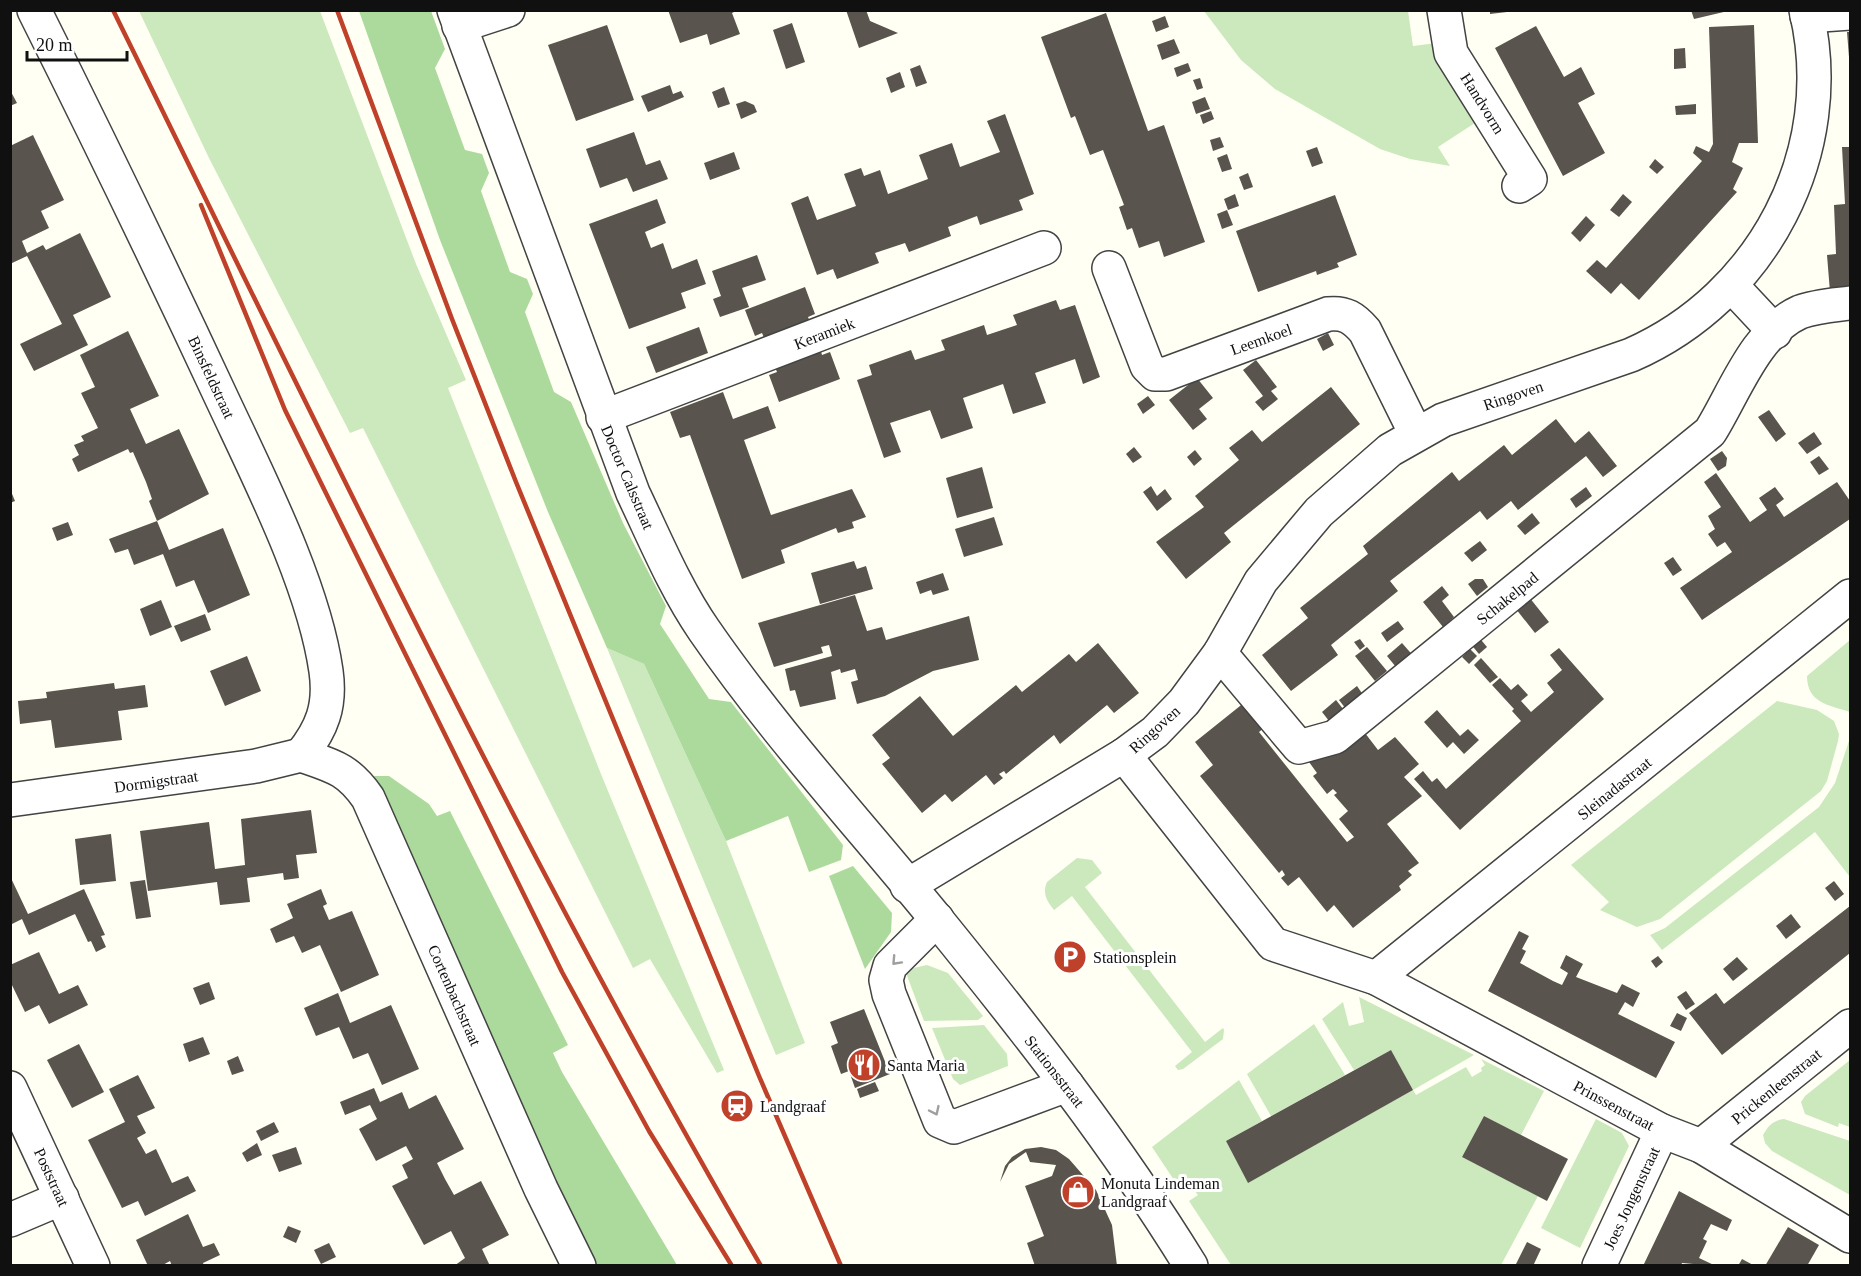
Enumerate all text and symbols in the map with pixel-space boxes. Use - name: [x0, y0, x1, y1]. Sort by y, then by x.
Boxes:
- scale bar: [27, 24, 128, 62]
- text: 20 m: [36, 35, 73, 55]
- street label: Handvorm: [1457, 70, 1508, 137]
- street label: Keramiek: [792, 314, 857, 353]
- street label: Leemkoel: [1228, 320, 1295, 358]
- street label: Binsfeldstraat: [185, 333, 238, 422]
- street label: Ringoven: [1481, 377, 1546, 415]
- street label: Doctor Calsstraat: [598, 423, 657, 532]
- street label: Schakelpad: [1473, 569, 1542, 629]
- street label: Ringoven: [1126, 702, 1184, 757]
- street label: Sleinadastraat: [1574, 753, 1655, 823]
- street label: Dormigstraat: [113, 767, 200, 797]
- parking icon: Stationsplein: [1052, 939, 1088, 975]
- street label: Cortenbachstraat: [425, 942, 485, 1049]
- place label: Stationsplein: [1093, 949, 1177, 967]
- one-way arrow: [892, 954, 903, 965]
- street label: Stationsstraat: [1021, 1032, 1088, 1111]
- street label: Prickenleenstraat: [1728, 1045, 1825, 1128]
- restaurant icon: Santa Maria: [846, 1047, 882, 1083]
- place label: Santa Maria: [887, 1057, 965, 1074]
- street label: Prinssenstraat: [1571, 1077, 1657, 1134]
- station icon: Landgraaf: [719, 1088, 755, 1124]
- place label: Landgraaf: [760, 1098, 826, 1116]
- one-way arrow: [928, 1105, 940, 1116]
- street label: Joes Jongenstraat: [1600, 1144, 1664, 1253]
- street label: Poststraat: [31, 1145, 73, 1210]
- shop icon: Monuta Lindeman Landgraaf: [1060, 1174, 1096, 1210]
- place label: Monuta Lindeman Landgraaf: [1101, 1175, 1220, 1211]

